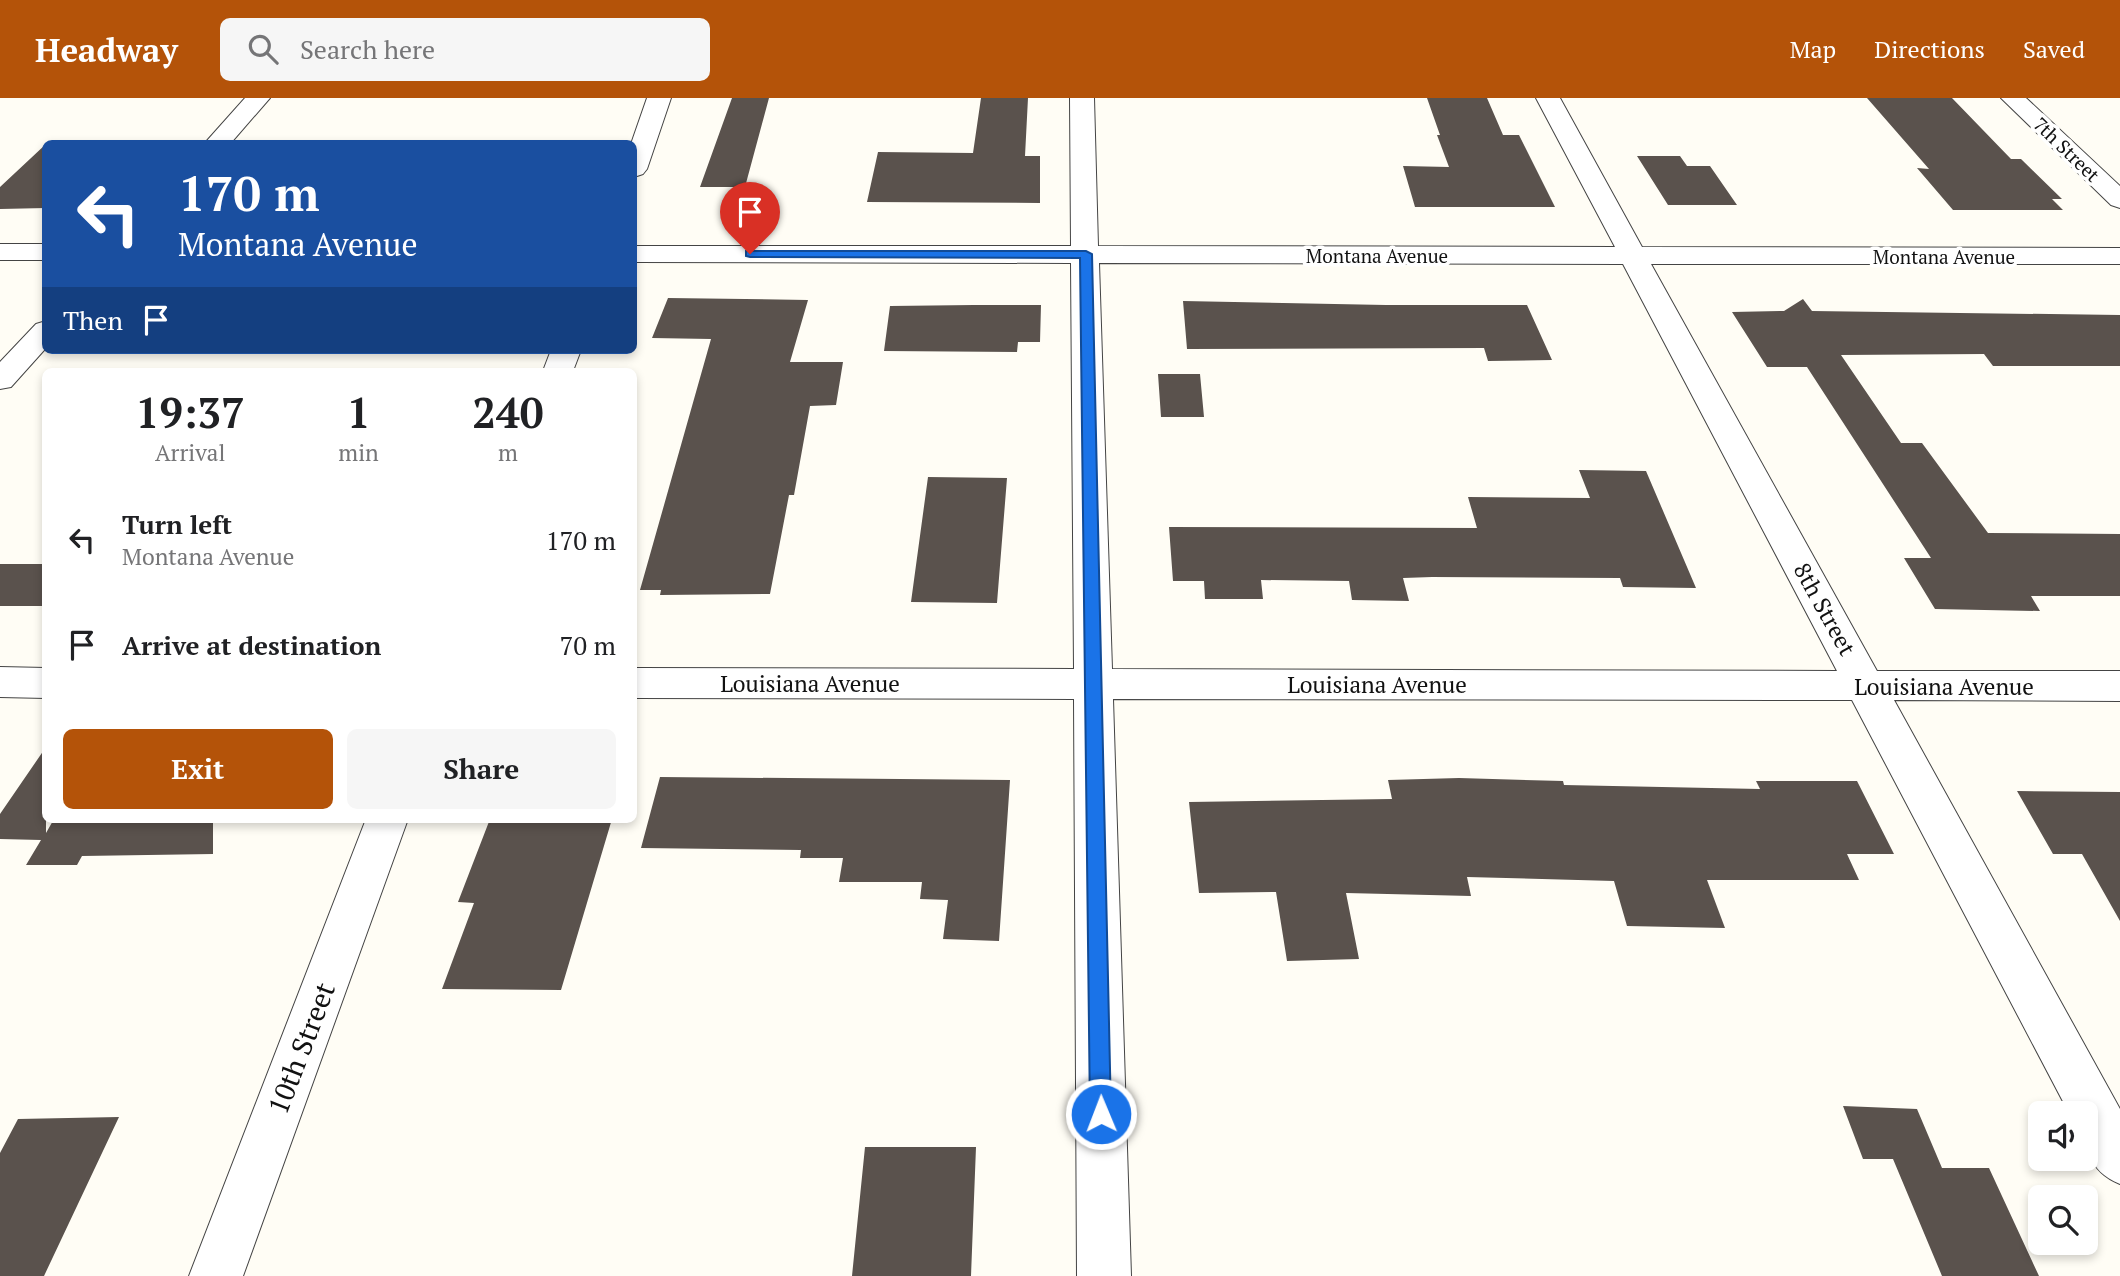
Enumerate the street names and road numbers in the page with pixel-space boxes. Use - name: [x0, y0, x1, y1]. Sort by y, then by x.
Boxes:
- street label: 7th Street: [2029, 111, 2105, 187]
- street label: Montana Avenue: [1306, 243, 1448, 268]
- street label: Montana Avenue: [1873, 244, 2015, 269]
- street label: 8th Street: [1787, 557, 1863, 661]
- street label: Louisiana Avenue: [720, 668, 900, 699]
- street label: Louisiana Avenue: [1287, 669, 1467, 700]
- street label: Louisiana Avenue: [1854, 671, 2034, 702]
- street label: 10th Street: [259, 976, 343, 1119]

